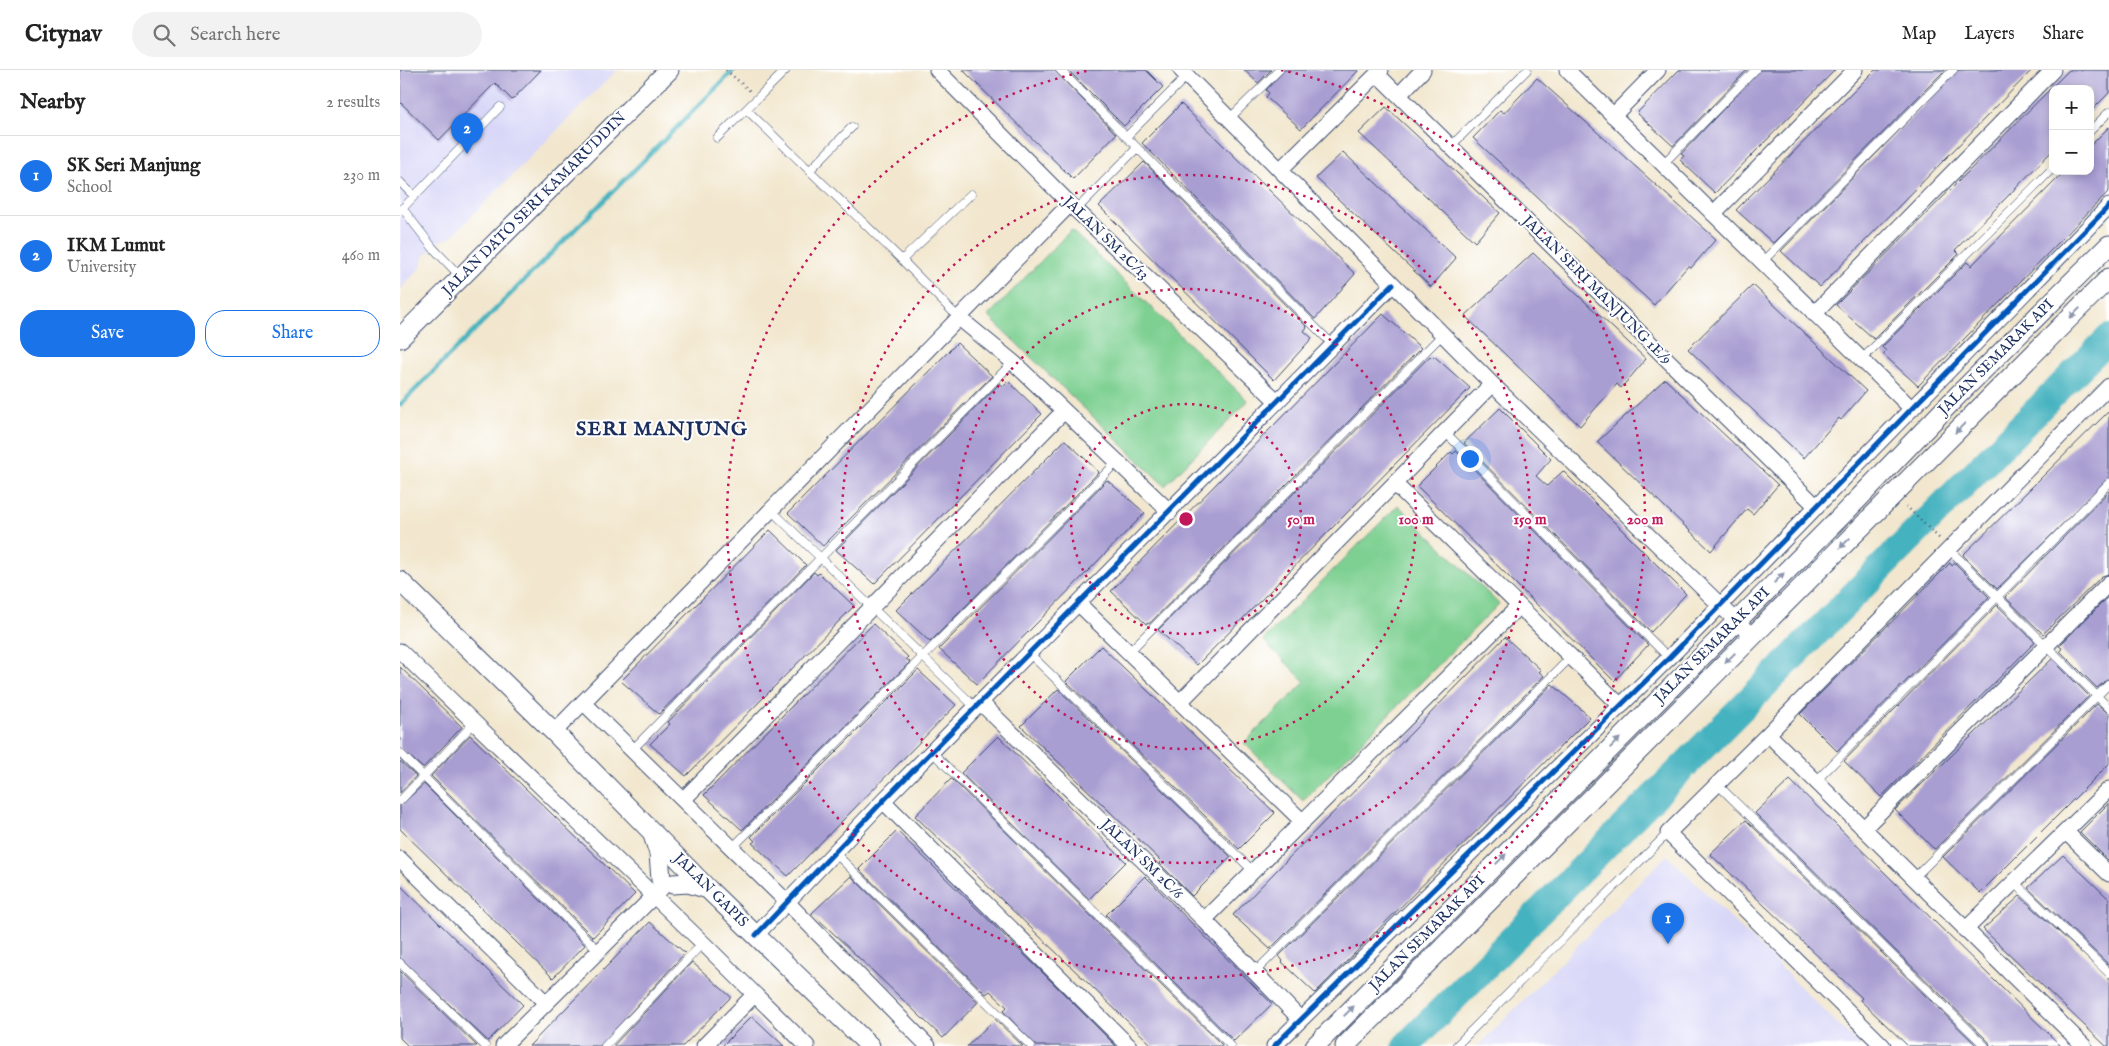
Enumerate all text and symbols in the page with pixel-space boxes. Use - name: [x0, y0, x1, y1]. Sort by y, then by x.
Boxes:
- search box: [132, 12, 482, 57]
- text: Citynav: [25, 19, 102, 50]
- icon: search: [150, 21, 178, 49]
- text: Search here: [190, 23, 281, 47]
- text: Map: [1902, 23, 1936, 46]
- text: Layers: [1964, 23, 2015, 46]
- text: Share: [2043, 23, 2084, 46]
- map controls: [2049, 85, 2094, 175]
- button: +: [2049, 85, 2094, 130]
- text: Nearby: [20, 89, 85, 116]
- text: 2 results: [326, 93, 380, 113]
- street label: JALAN DATO SERI KAMARUDDIN: [437, 108, 630, 301]
- pin: 2: [451, 113, 483, 154]
- button: −: [2049, 130, 2094, 175]
- text: SK Seri Manjung: [67, 154, 200, 178]
- text: 1: [33, 166, 39, 186]
- text: 230 m: [343, 166, 380, 186]
- text: School: [67, 178, 112, 198]
- street label: JALAN SM 2C/13: [1058, 191, 1153, 284]
- street label: JALAN SERI MANJUNG 1E/9: [1517, 210, 1676, 369]
- text: IKM Lumut: [67, 234, 165, 258]
- text: 2: [32, 246, 40, 266]
- text: 460 m: [342, 246, 380, 266]
- text: University: [67, 258, 136, 278]
- street label: JALAN SEMARAK API: [1933, 295, 2058, 420]
- one-way arrow: [2069, 307, 2081, 319]
- button: Save: [20, 310, 195, 357]
- button: Share: [205, 310, 380, 357]
- district label: SERI MANJUNG: [576, 417, 748, 442]
- one-way arrow: [1954, 422, 1966, 434]
- your location: [1457, 446, 1483, 472]
- centre of rings: [1177, 510, 1195, 528]
- text: 50 m: [1287, 510, 1315, 529]
- text: 100 m: [1398, 510, 1434, 529]
- text: 150 m: [1513, 510, 1547, 529]
- text: 200 m: [1627, 510, 1664, 529]
- one-way arrow: [1839, 537, 1851, 549]
- one-way arrow: [1773, 572, 1785, 584]
- street label: JALAN SEMARAK API: [1649, 583, 1774, 708]
- one-way arrow: [1724, 652, 1736, 664]
- one-way arrow: [1609, 737, 1621, 749]
- street label: JALAN SM 2C/6: [1095, 814, 1188, 904]
- street label: JALAN GAPIS: [668, 847, 752, 931]
- one-way arrow: [1494, 853, 1506, 865]
- street label: JALAN SEMARAK API: [1364, 871, 1489, 996]
- pin: 1: [1652, 903, 1684, 944]
- one-way arrow: [1343, 1006, 1355, 1018]

